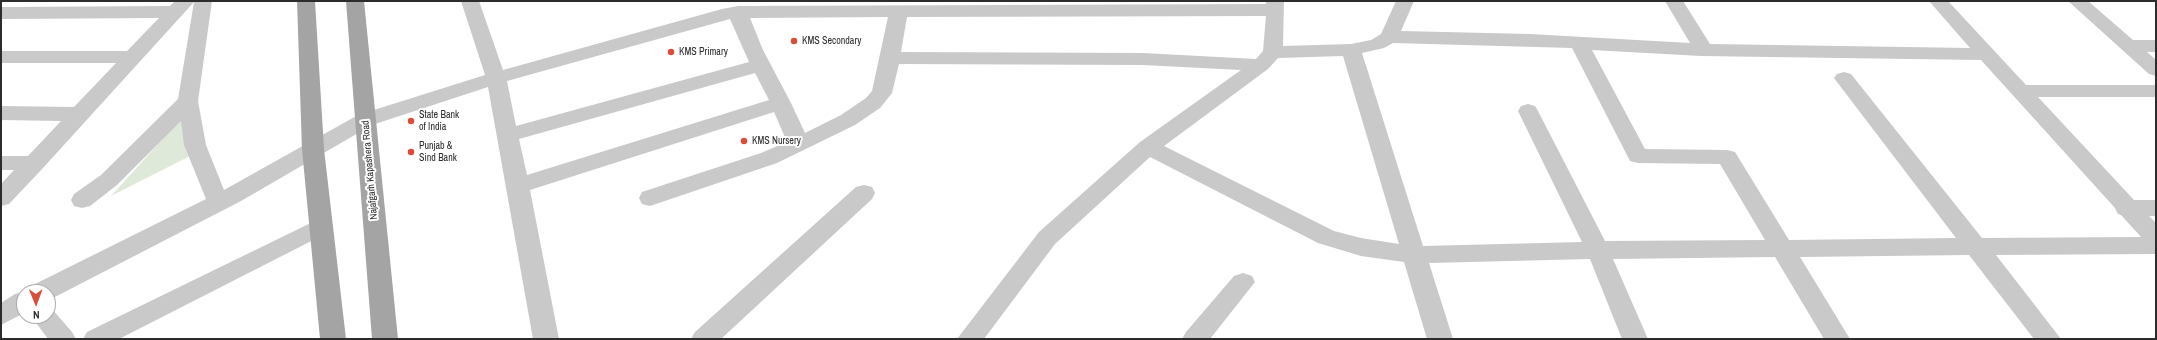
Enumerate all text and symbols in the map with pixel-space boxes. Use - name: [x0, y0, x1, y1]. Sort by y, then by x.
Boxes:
- place label: KMS Secondary: [802, 35, 861, 47]
- marker: KMS Secondary: [789, 36, 799, 46]
- place label: KMS Primary: [679, 46, 728, 58]
- marker: KMS Primary: [666, 47, 676, 57]
- place label: State Bank of India: [419, 109, 459, 132]
- marker: State Bank of India: [406, 116, 416, 126]
- street label: Najafgarh Kapashera Road: [360, 120, 380, 220]
- place label: KMS Nursery: [752, 135, 801, 147]
- marker: KMS Nursery: [739, 136, 749, 146]
- place label: Punjab & Sind Bank: [419, 140, 457, 164]
- marker: Punjab & Sind Bank: [406, 147, 416, 157]
- north arrow: [16, 284, 56, 324]
- text: N: [33, 308, 40, 322]

